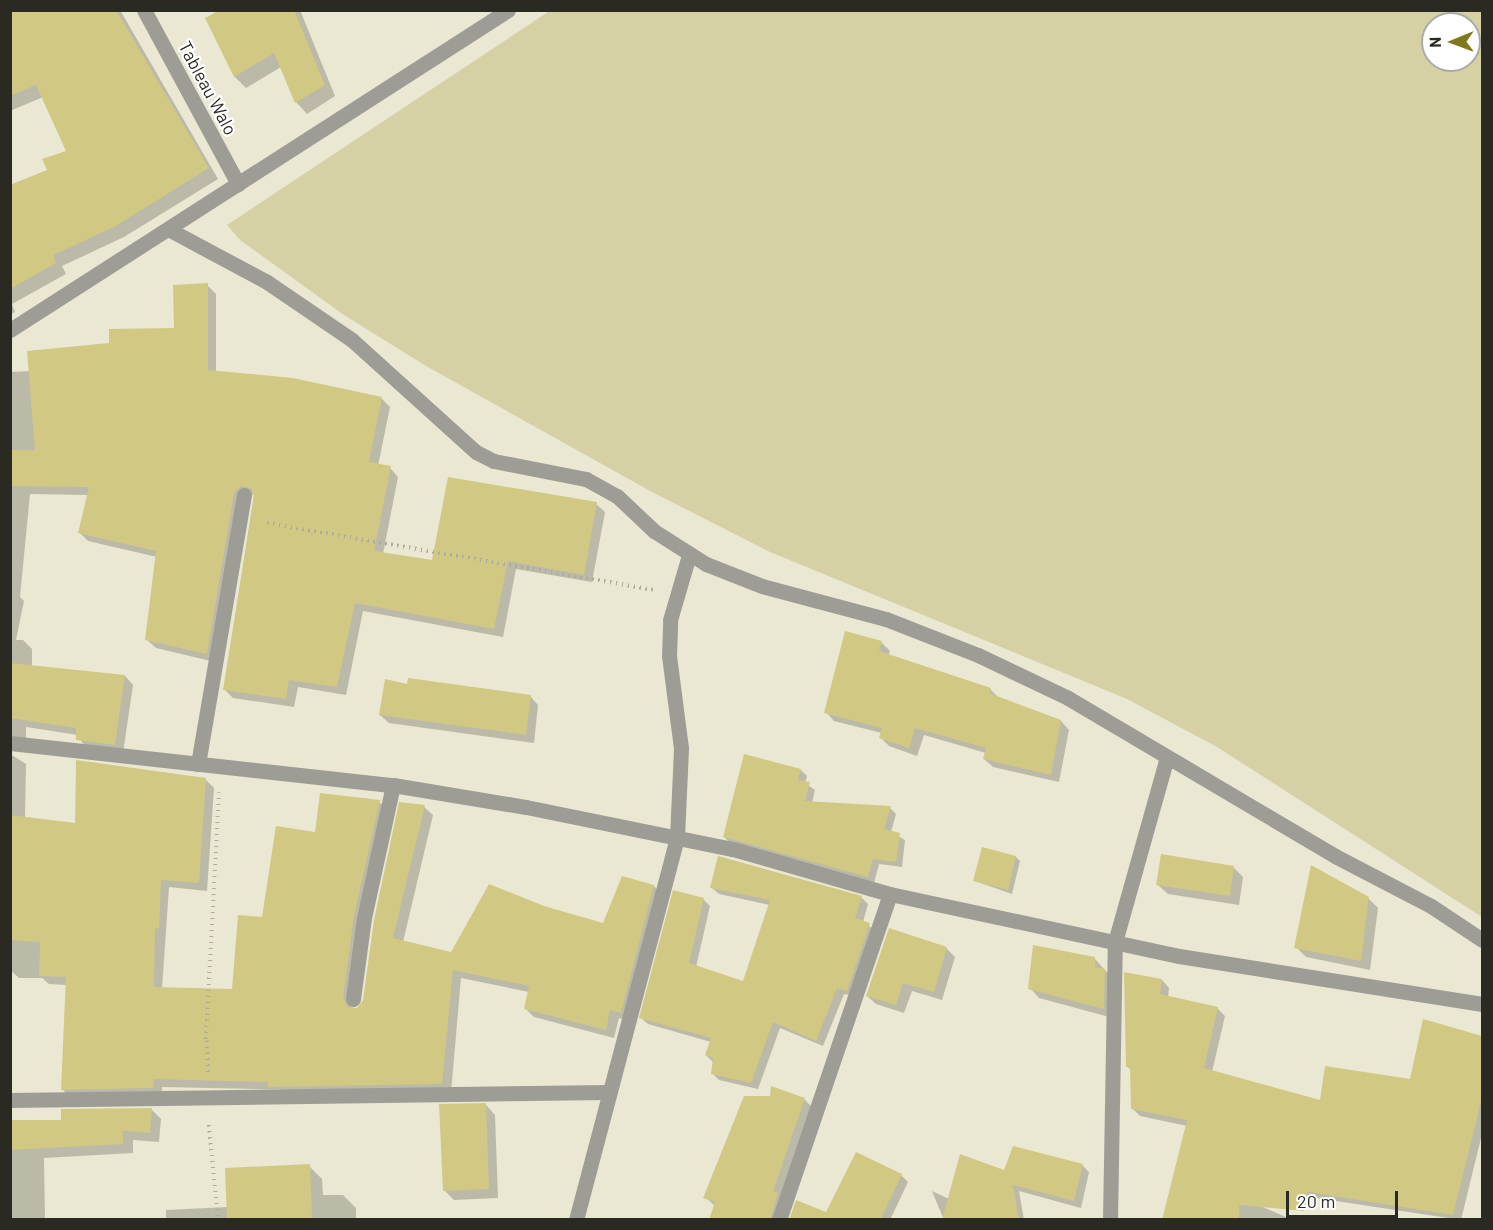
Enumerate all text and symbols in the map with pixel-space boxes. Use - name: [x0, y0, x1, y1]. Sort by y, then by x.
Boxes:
- north arrow: [1421, 12, 1481, 72]
- street label: Tableau Walo: [174, 37, 242, 139]
- text: N: [1425, 37, 1444, 48]
- scale bar: [1289, 1179, 1402, 1217]
- text: 20 m: [1297, 1190, 1335, 1212]

